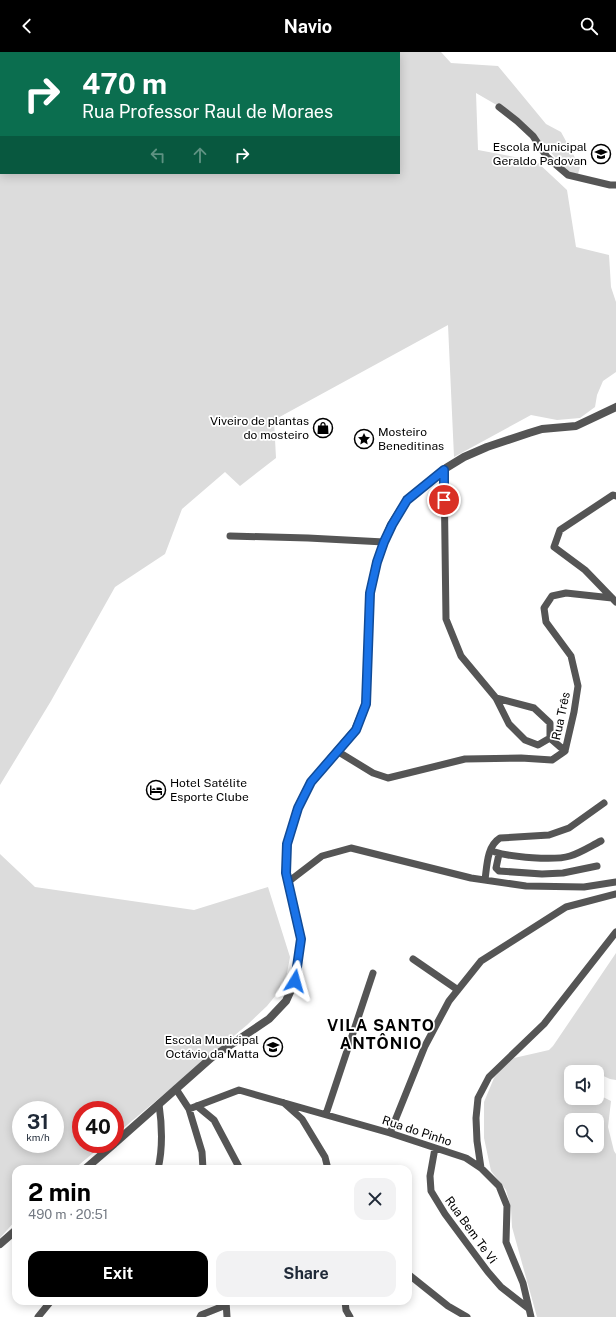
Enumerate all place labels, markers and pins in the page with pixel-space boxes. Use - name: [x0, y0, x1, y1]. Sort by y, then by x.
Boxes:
- place label: Escola Municipal Geraldo Padovan: [493, 140, 587, 168]
- school or university icon: Escola Municipal Geraldo Padovan: [590, 143, 612, 165]
- place label: Viveiro de plantas do mosteiro: [210, 414, 309, 442]
- shop icon: Viveiro de plantas do mosteiro: [312, 417, 334, 439]
- place label: Mosteiro Beneditinas: [378, 425, 444, 453]
- place icon: Mosteiro Beneditinas: [353, 428, 375, 450]
- pin: [427, 483, 461, 517]
- place label: Hotel Satélite Esporte Clube: [170, 776, 249, 804]
- hotel icon: Hotel Satélite Esporte Clube: [145, 779, 167, 801]
- place label: Escola Municipal Octávio da Matta: [165, 1033, 259, 1061]
- school or university icon: Escola Municipal Octávio da Matta: [262, 1036, 284, 1058]

